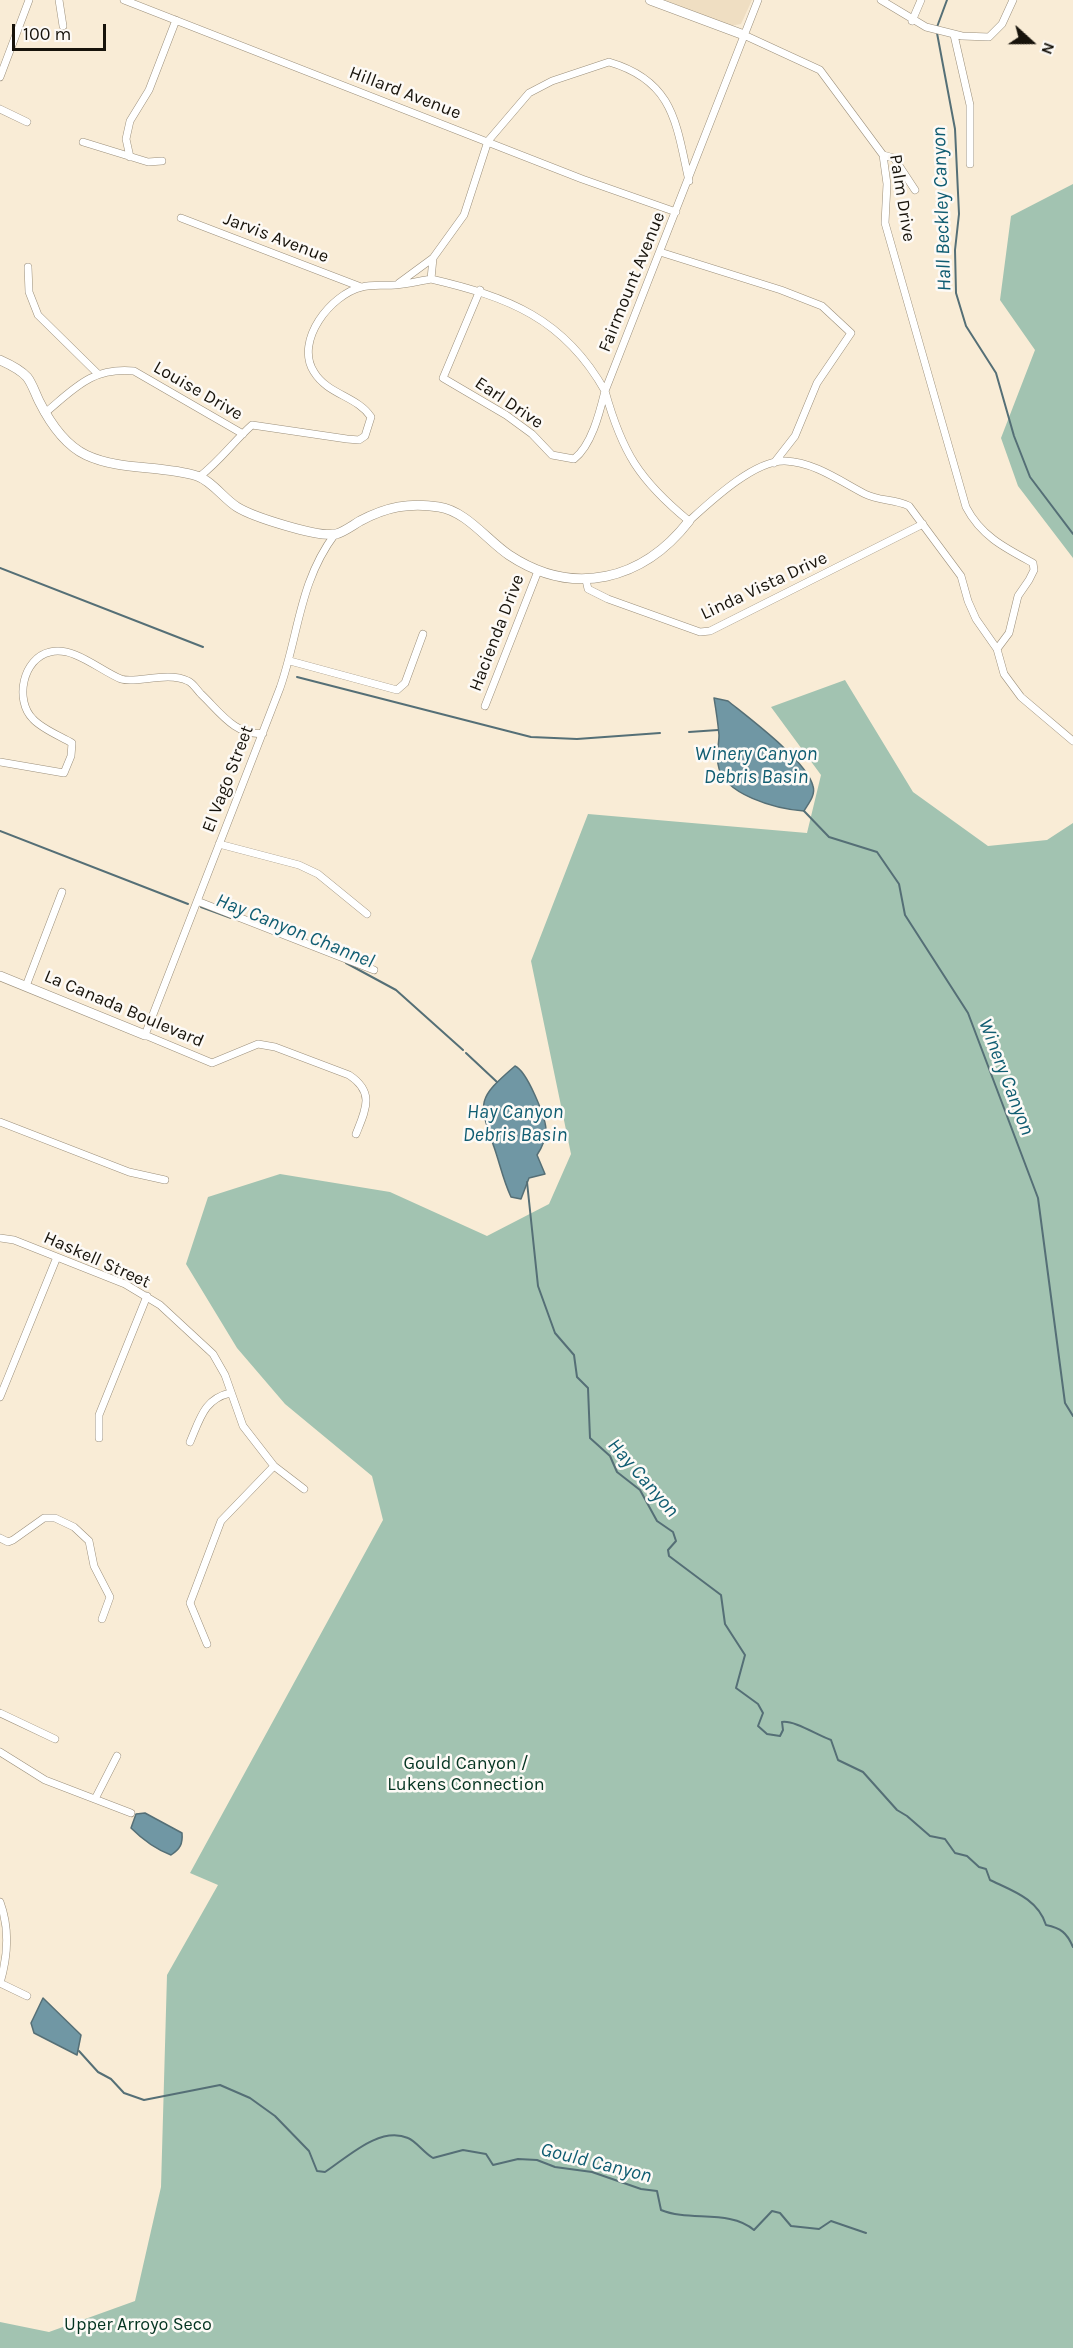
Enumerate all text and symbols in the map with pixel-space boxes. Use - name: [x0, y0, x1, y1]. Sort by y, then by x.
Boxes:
- scale bar: [15, 12, 110, 50]
- north arrow: [1001, 12, 1061, 72]
- text: 100 m: [23, 23, 71, 45]
- text: N: [1037, 40, 1059, 57]
- street label: Hillard Avenue: [346, 62, 464, 124]
- water label: Hall Beckley Canyon: [927, 126, 957, 292]
- street label: Palm Drive: [884, 153, 920, 243]
- street label: Jarvis Avenue: [220, 208, 332, 268]
- street label: Fairmount Avenue: [594, 209, 670, 355]
- street label: Louise Drive: [150, 357, 246, 425]
- street label: Earl Drive: [471, 372, 547, 434]
- street label: Linda Vista Drive: [697, 547, 831, 625]
- street label: Hacienda Drive: [465, 571, 529, 695]
- street label: El Vago Street: [198, 723, 258, 835]
- water label: Winery Canyon Debris Basin: [695, 742, 817, 789]
- water label: Hay Canyon Channel: [212, 888, 378, 974]
- street label: La Canada Boulevard: [41, 966, 207, 1052]
- water label: Winery Canyon: [973, 1015, 1039, 1139]
- water label: Hay Canyon Debris Basin: [463, 1100, 567, 1147]
- street label: Haskell Street: [40, 1227, 154, 1293]
- water label: Hay Canyon: [602, 1434, 684, 1522]
- park label: Gould Canyon / Lukens Connection: [387, 1753, 545, 1796]
- water label: Gould Canyon: [538, 2138, 654, 2188]
- park label: Upper Arroyo Seco: [64, 2314, 212, 2336]

